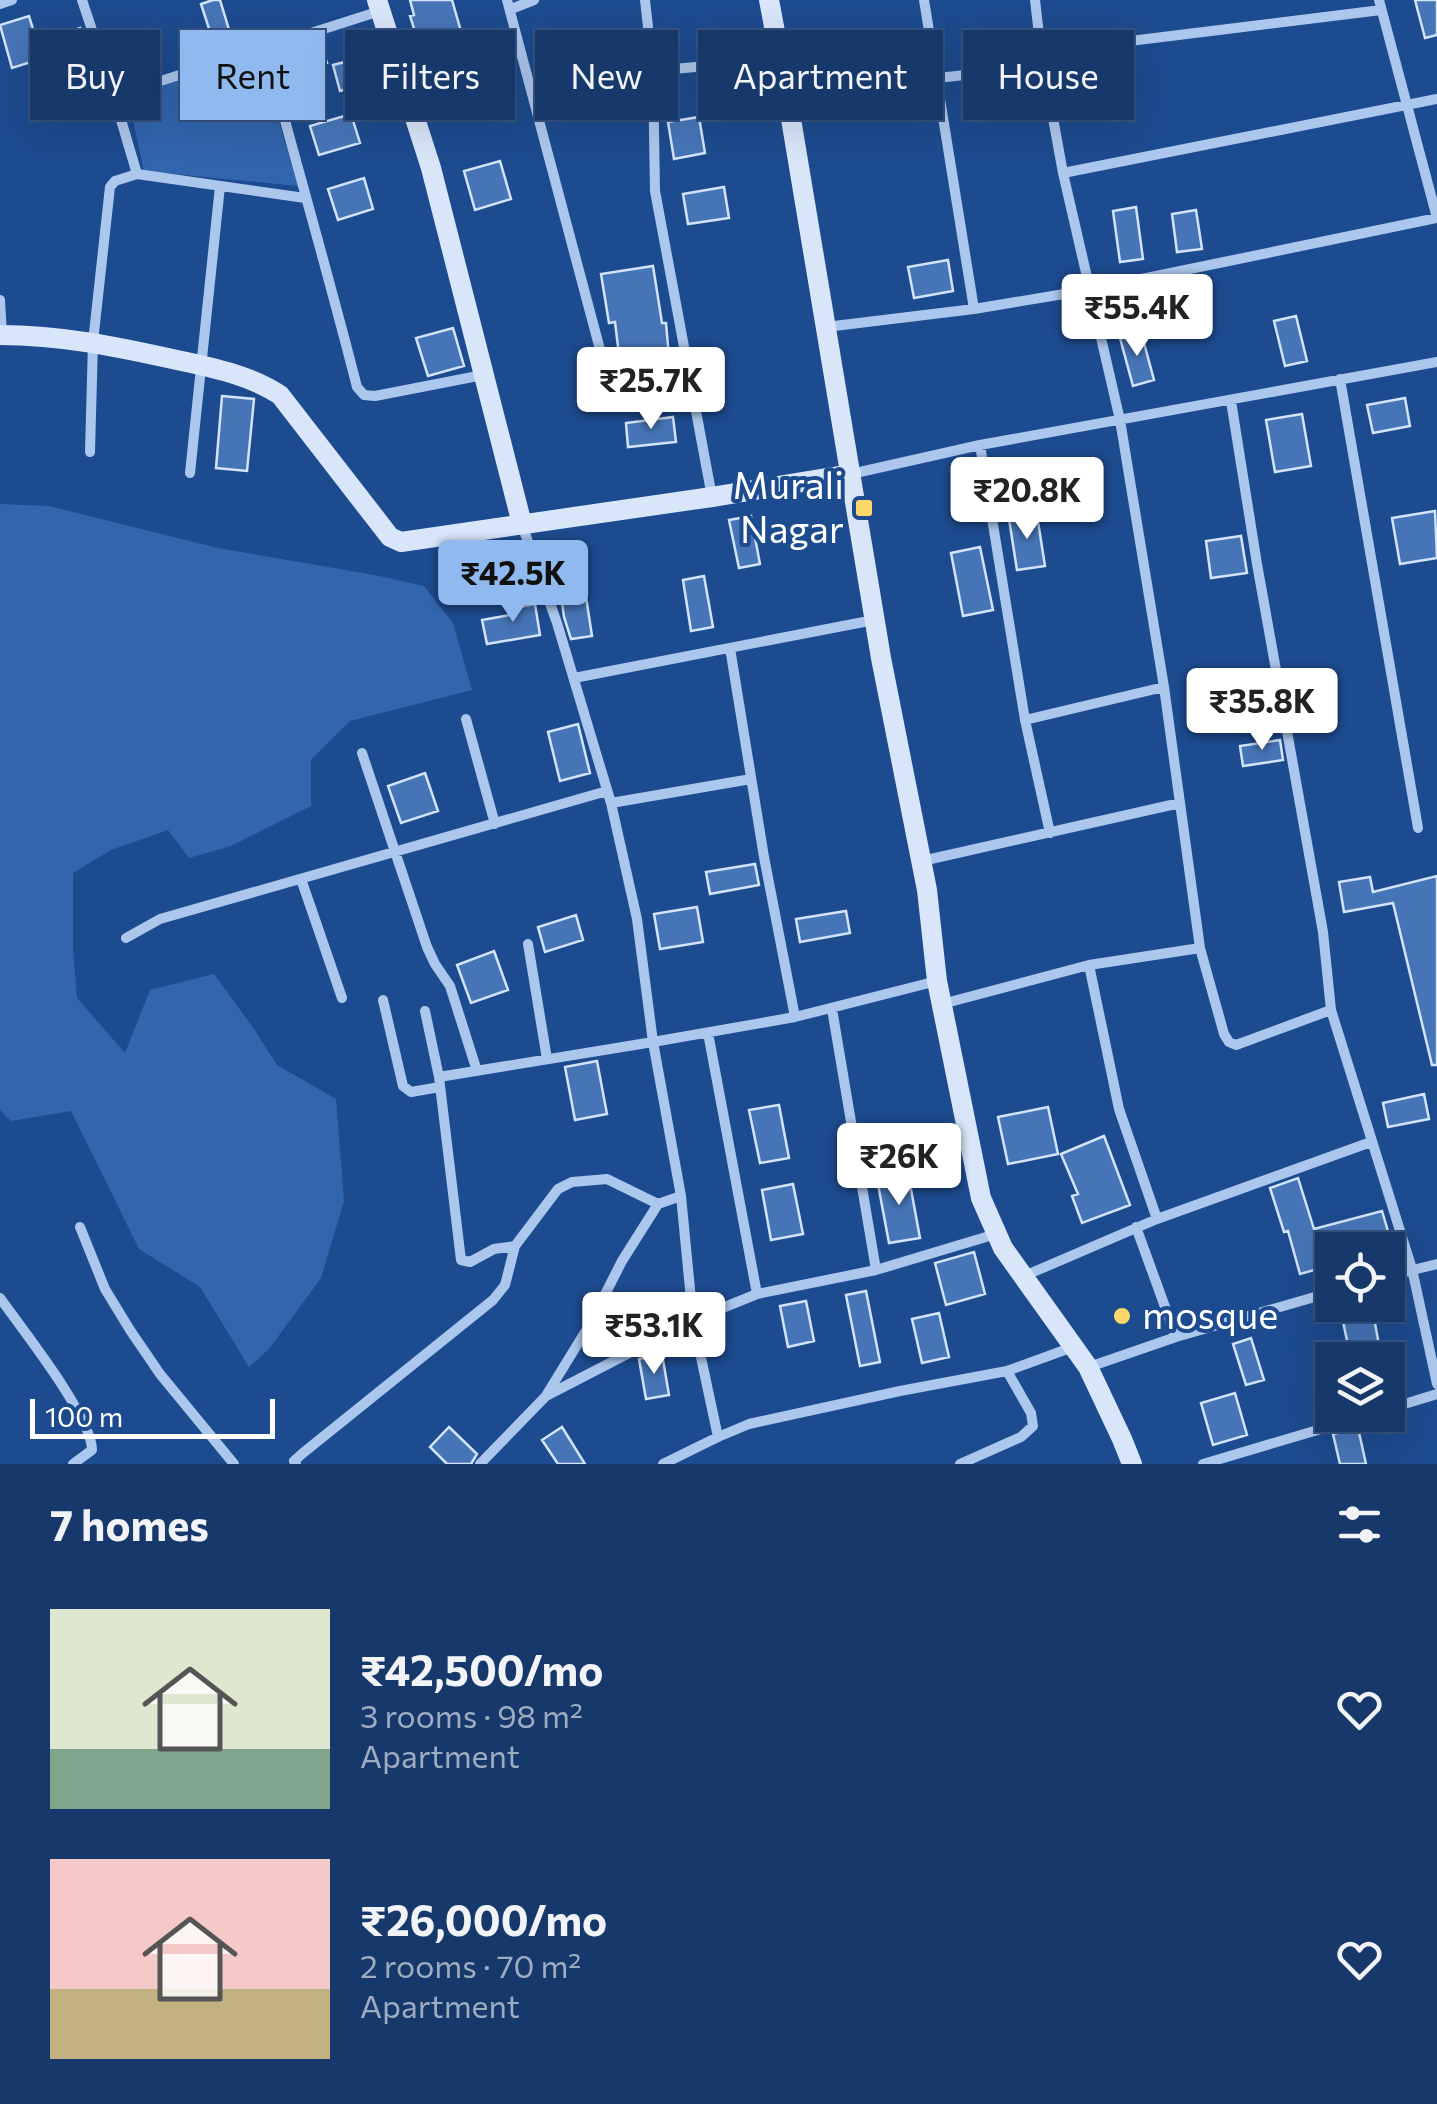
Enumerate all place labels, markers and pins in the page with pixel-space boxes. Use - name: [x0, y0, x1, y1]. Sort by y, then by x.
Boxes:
- pin: ₹55.4K: [1056, 274, 1218, 359]
- pin: ₹25.7K: [570, 347, 732, 432]
- pin: ₹20.8K: [946, 457, 1108, 542]
- place label: Murali Nagar: [732, 460, 844, 551]
- marker: Murali Nagar: [853, 497, 875, 519]
- pin: ₹42.5K: [432, 540, 594, 625]
- pin: ₹35.8K: [1181, 668, 1343, 753]
- pin: ₹26K: [840, 1123, 958, 1208]
- place label: mosque: [1142, 1290, 1278, 1337]
- pin: ₹53.1K: [573, 1292, 735, 1377]
- marker: mosque: [1111, 1305, 1133, 1327]

